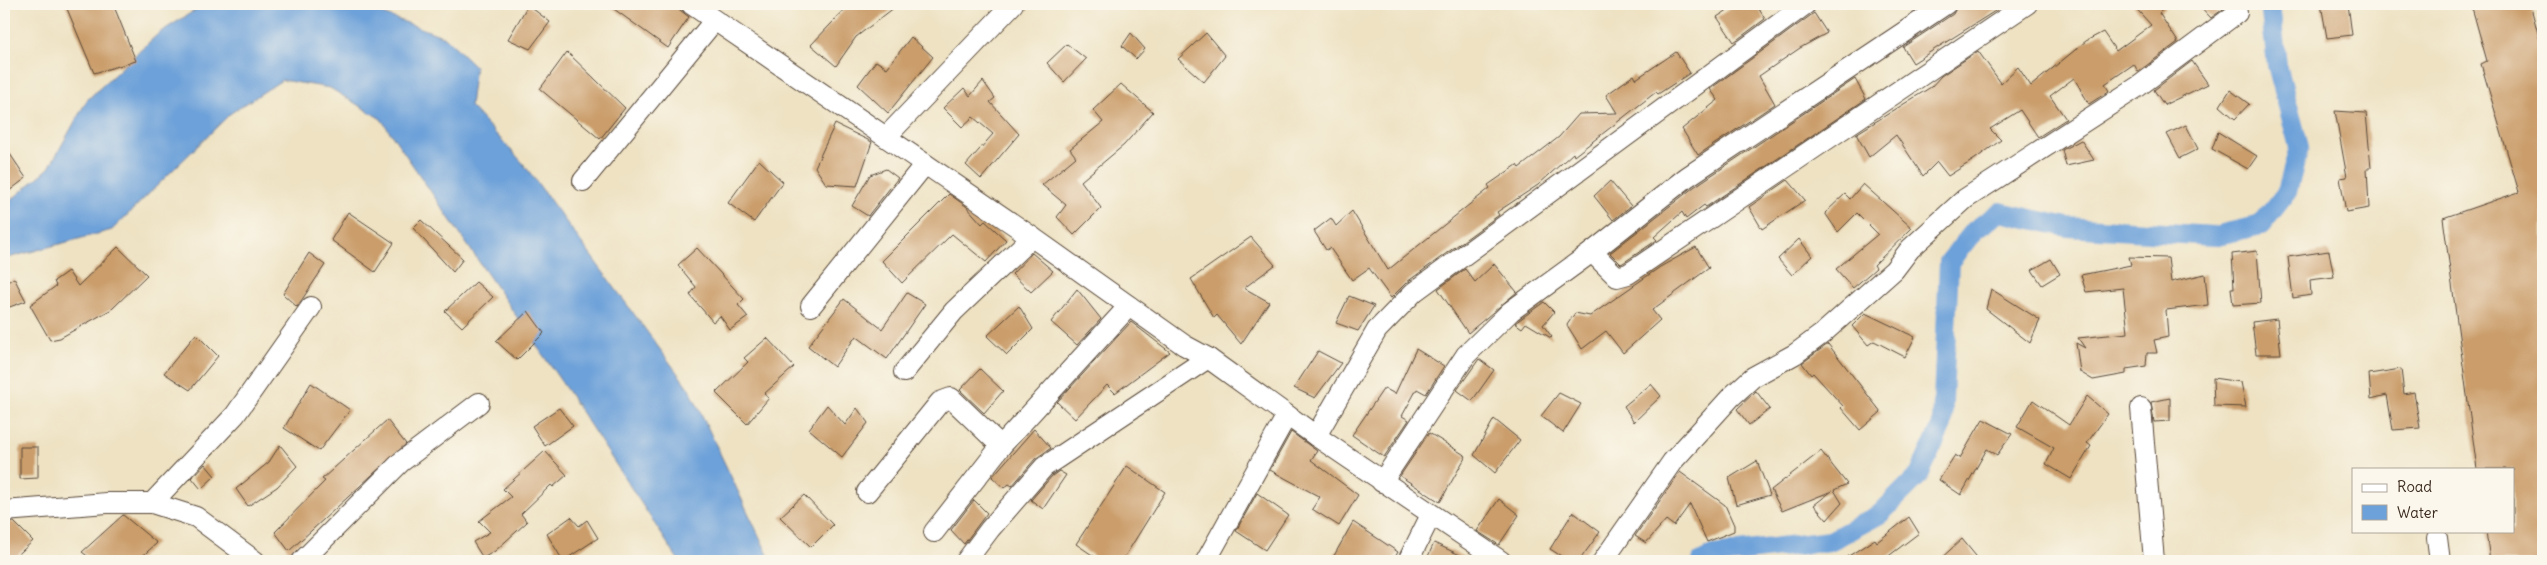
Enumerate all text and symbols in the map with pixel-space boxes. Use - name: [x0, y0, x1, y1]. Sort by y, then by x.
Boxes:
- legend: [2352, 468, 2514, 532]
- text: Road: [2397, 477, 2432, 496]
- text: Water: [2397, 503, 2438, 522]

